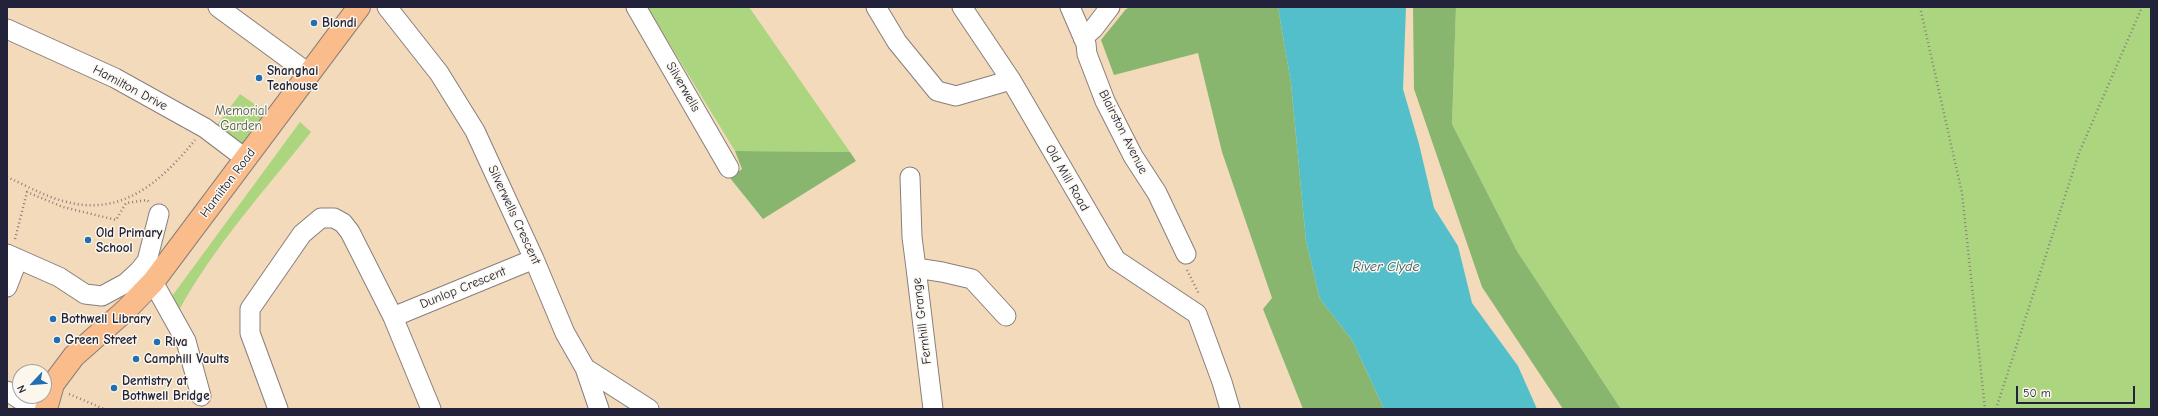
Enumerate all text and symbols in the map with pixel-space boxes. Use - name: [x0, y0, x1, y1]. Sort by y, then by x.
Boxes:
- place label: Blondi: [322, 15, 357, 31]
- marker: Blondi: [309, 18, 319, 28]
- street label: Silverwells: [663, 59, 703, 115]
- street label: Hamilton Drive: [90, 62, 170, 114]
- place label: Shanghai Teahouse: [267, 63, 318, 94]
- marker: Shanghai Teahouse: [254, 73, 264, 83]
- street label: Blairston Avenue: [1095, 87, 1151, 177]
- park label: Memorial Garden: [215, 103, 267, 134]
- street label: Old Mill Road: [1042, 142, 1092, 214]
- street label: Hamilton Road: [197, 145, 259, 221]
- street label: Silverwells Crescent: [484, 163, 544, 267]
- place label: Old Primary School: [96, 225, 163, 256]
- marker: Old Primary School: [83, 235, 93, 245]
- water label: River Clyde: [1352, 259, 1420, 275]
- street label: Dunlop Crescent: [418, 264, 508, 312]
- street label: Fernhill Grange: [909, 277, 935, 365]
- place label: Bothwell Library: [61, 311, 151, 327]
- marker: Bothwell Library: [48, 314, 58, 324]
- place label: Green Street: [65, 332, 137, 348]
- place label: Riva: [165, 334, 188, 350]
- marker: Green Street: [52, 335, 62, 345]
- marker: Riva: [152, 337, 162, 347]
- place label: Camphill Vaults: [144, 351, 229, 367]
- marker: Camphill Vaults: [131, 354, 141, 364]
- north arrow: [12, 364, 52, 404]
- place label: Dentistry at Bothwell Bridge: [122, 373, 210, 404]
- scale bar: [2018, 378, 2137, 404]
- text: N: [14, 383, 29, 395]
- marker: Dentistry at Bothwell Bridge: [109, 383, 119, 393]
- text: 50 m: [2023, 386, 2051, 400]

